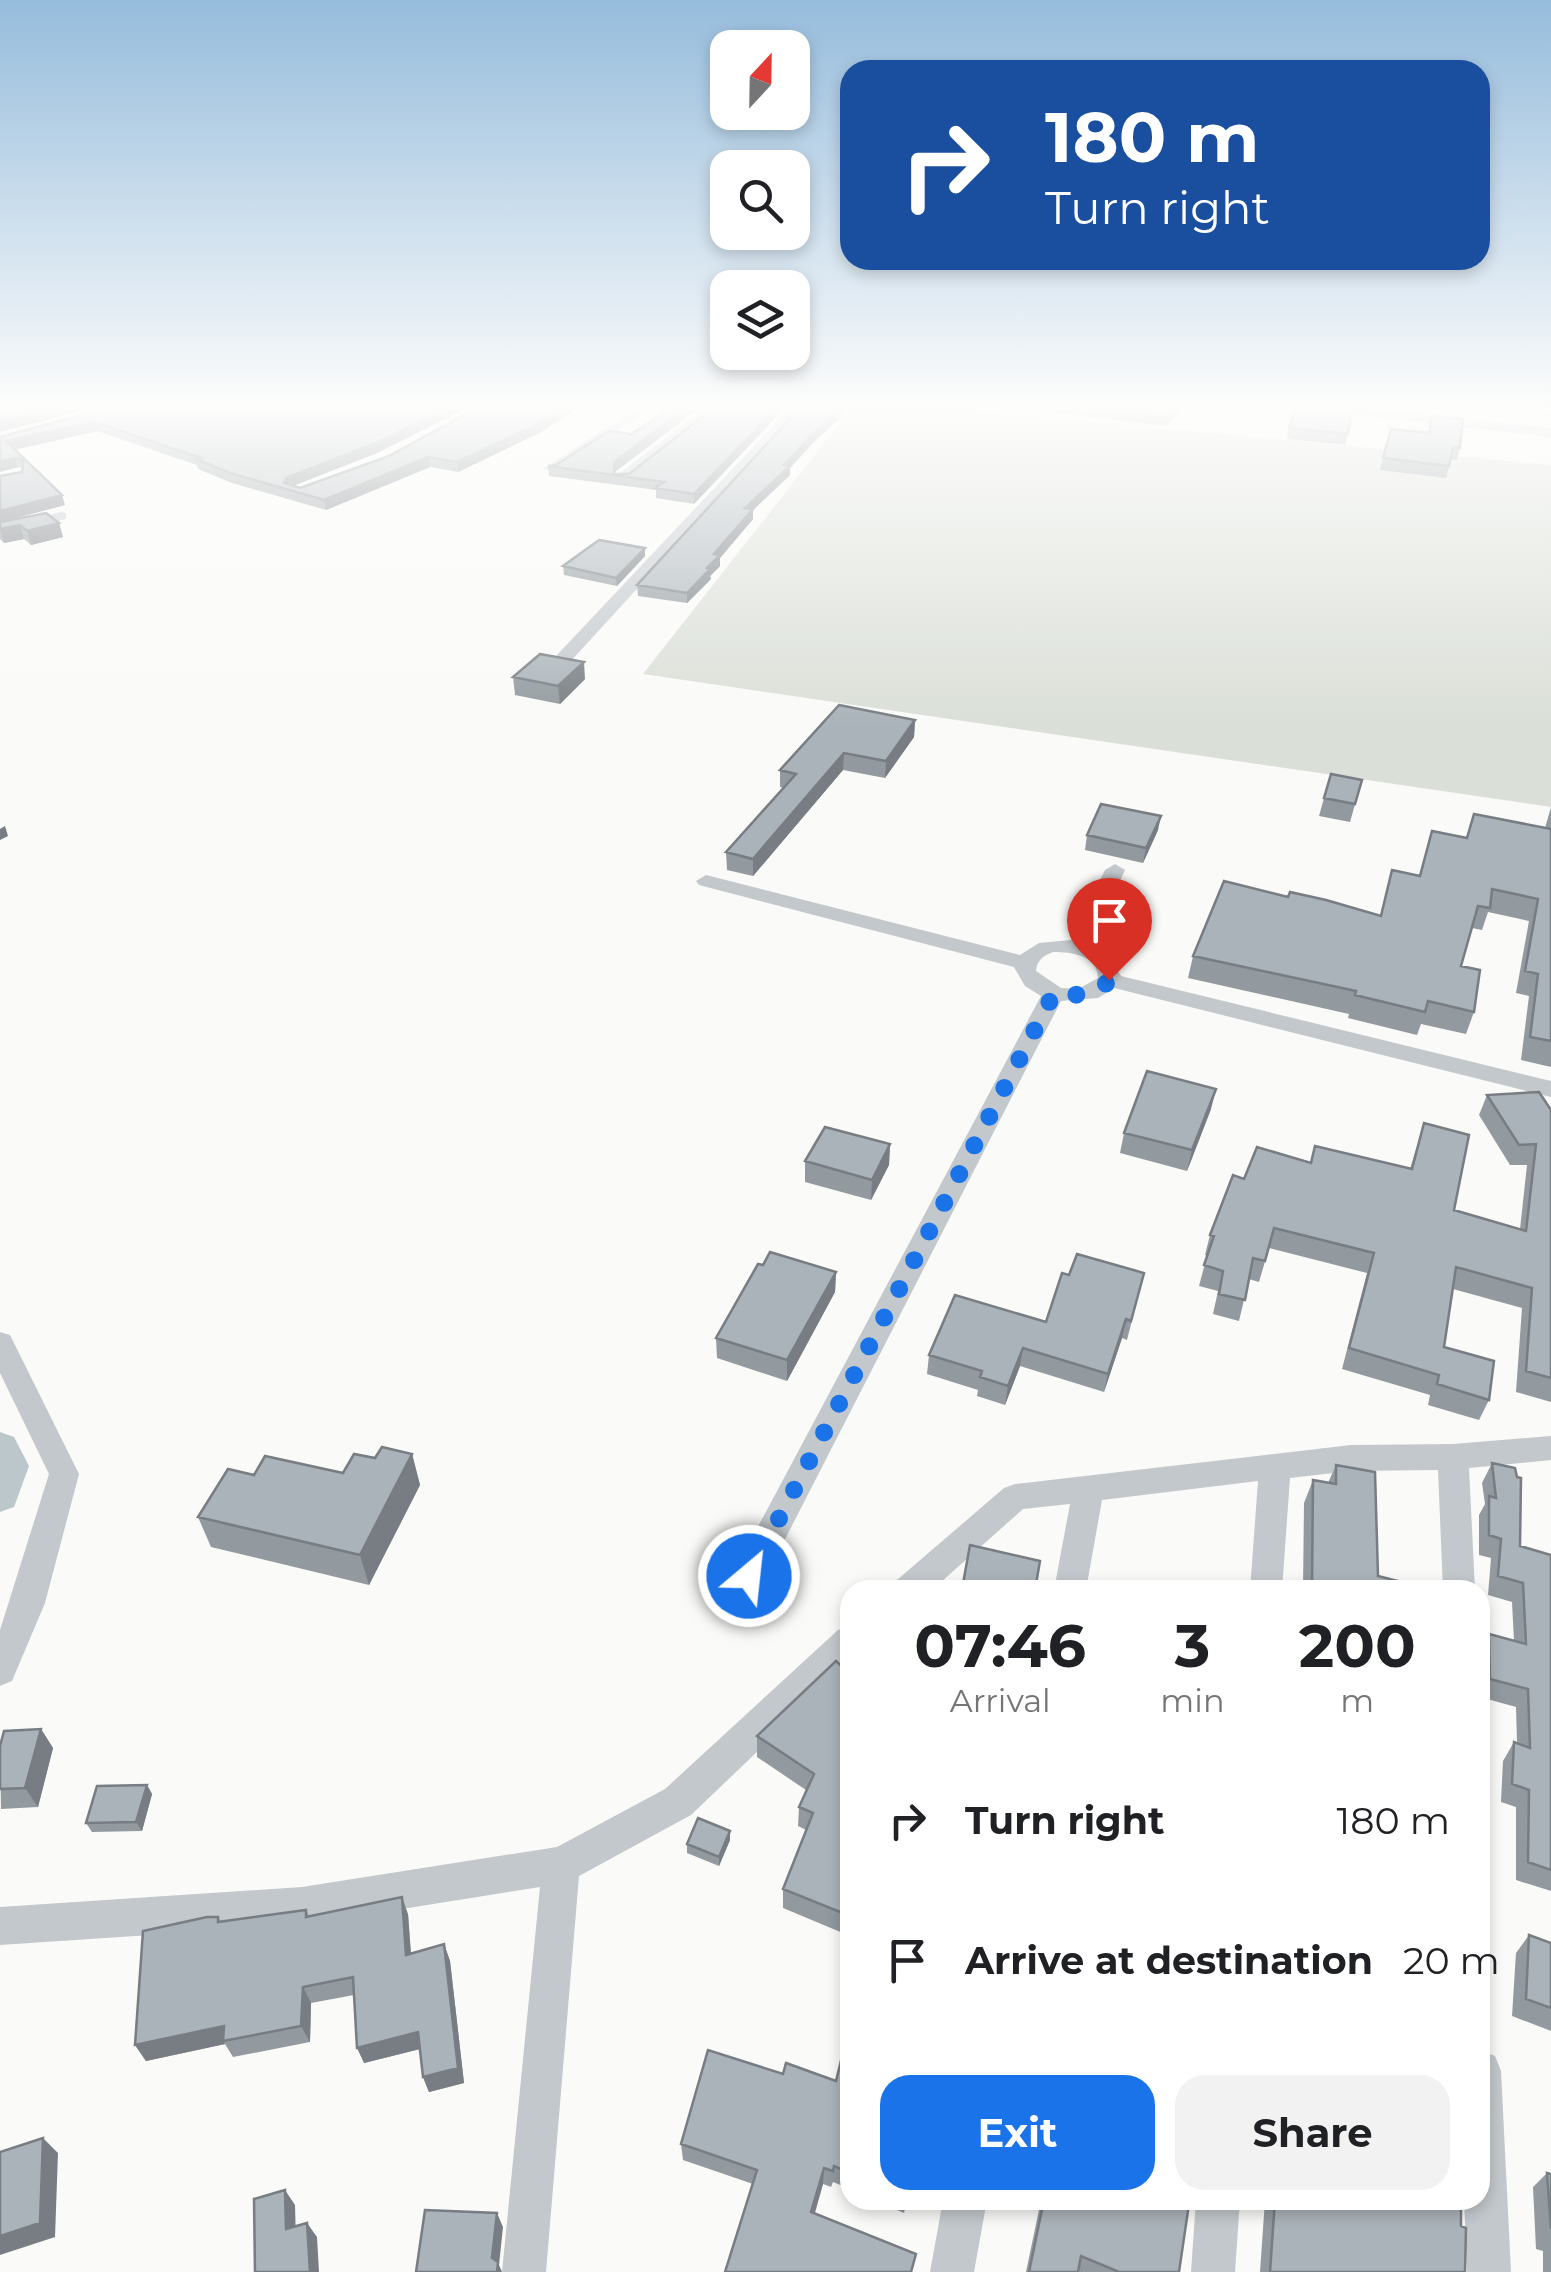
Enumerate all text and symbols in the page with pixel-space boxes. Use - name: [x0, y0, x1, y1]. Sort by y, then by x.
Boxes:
- north arrow: [710, 30, 810, 130]
- map controls: [710, 30, 810, 370]
- text: 180 m: [1045, 94, 1259, 180]
- icon: right: [880, 100, 1010, 230]
- button: search: [710, 150, 810, 250]
- text: Turn right: [1045, 180, 1270, 235]
- button: layers: [710, 270, 810, 370]
- pin: [1067, 878, 1152, 981]
- icon: arrive: [1082, 893, 1137, 948]
- position arrow: [697, 1524, 801, 1628]
- text: 07:46: [914, 1609, 1086, 1682]
- text: 3: [1175, 1609, 1210, 1682]
- text: 200: [1299, 1609, 1416, 1682]
- text: Arrival: [950, 1681, 1051, 1720]
- text: min: [1160, 1681, 1225, 1720]
- text: m: [1340, 1681, 1374, 1720]
- icon: right: [880, 1793, 935, 1848]
- text: Turn right: [965, 1797, 1164, 1844]
- text: 180 m: [1337, 1797, 1450, 1844]
- icon: arrive: [880, 1933, 935, 1988]
- text: Arrive at destination: [965, 1937, 1373, 1984]
- text: 20 m: [1403, 1937, 1500, 1984]
- button: Exit: [880, 2075, 1155, 2190]
- button: Share: [1175, 2075, 1450, 2190]

